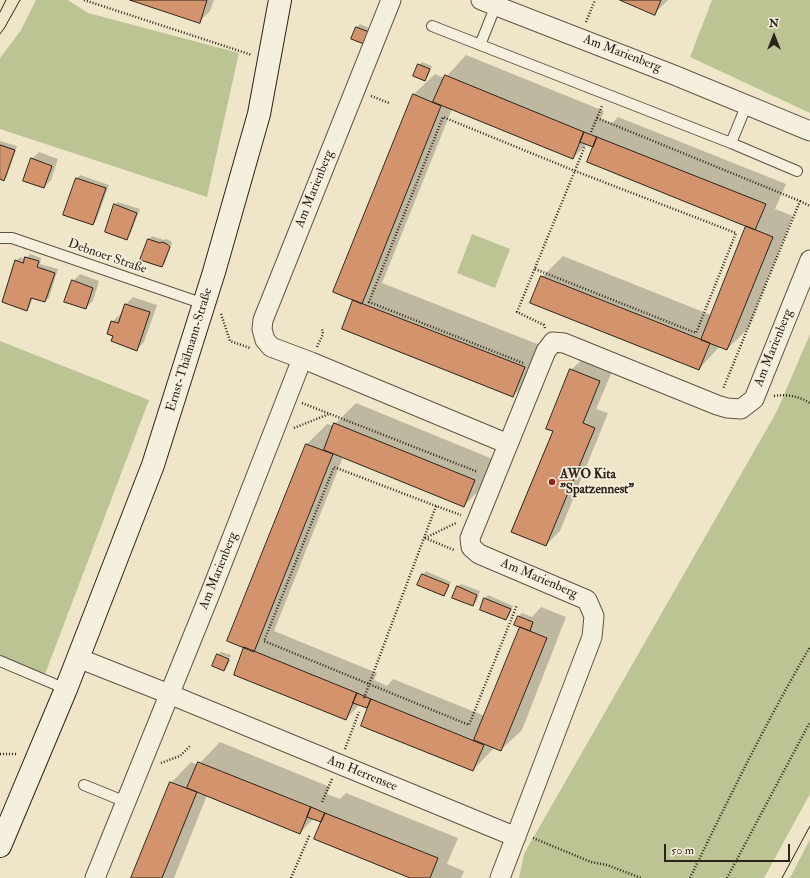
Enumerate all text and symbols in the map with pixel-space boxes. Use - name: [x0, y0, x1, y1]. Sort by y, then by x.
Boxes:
- north arrow: [754, 16, 794, 56]
- text: N: [769, 17, 779, 30]
- street label: Am Marienberg: [581, 32, 663, 76]
- street label: Am Marienberg: [292, 148, 338, 230]
- street label: Debnoer Straße: [65, 236, 149, 278]
- street label: Ernst-Thälmann-Straße: [164, 286, 216, 414]
- street label: Am Marienberg: [751, 307, 797, 389]
- place label: AWO Kita "Spatzennest": [560, 467, 634, 498]
- marker: AWO Kita "Spatzennest": [547, 477, 557, 487]
- street label: Am Marienberg: [196, 530, 242, 612]
- street label: Am Marienberg: [498, 556, 580, 602]
- street label: Am Herrensee: [325, 753, 399, 795]
- scale bar: [666, 836, 792, 862]
- text: 50 m: [671, 843, 694, 858]

